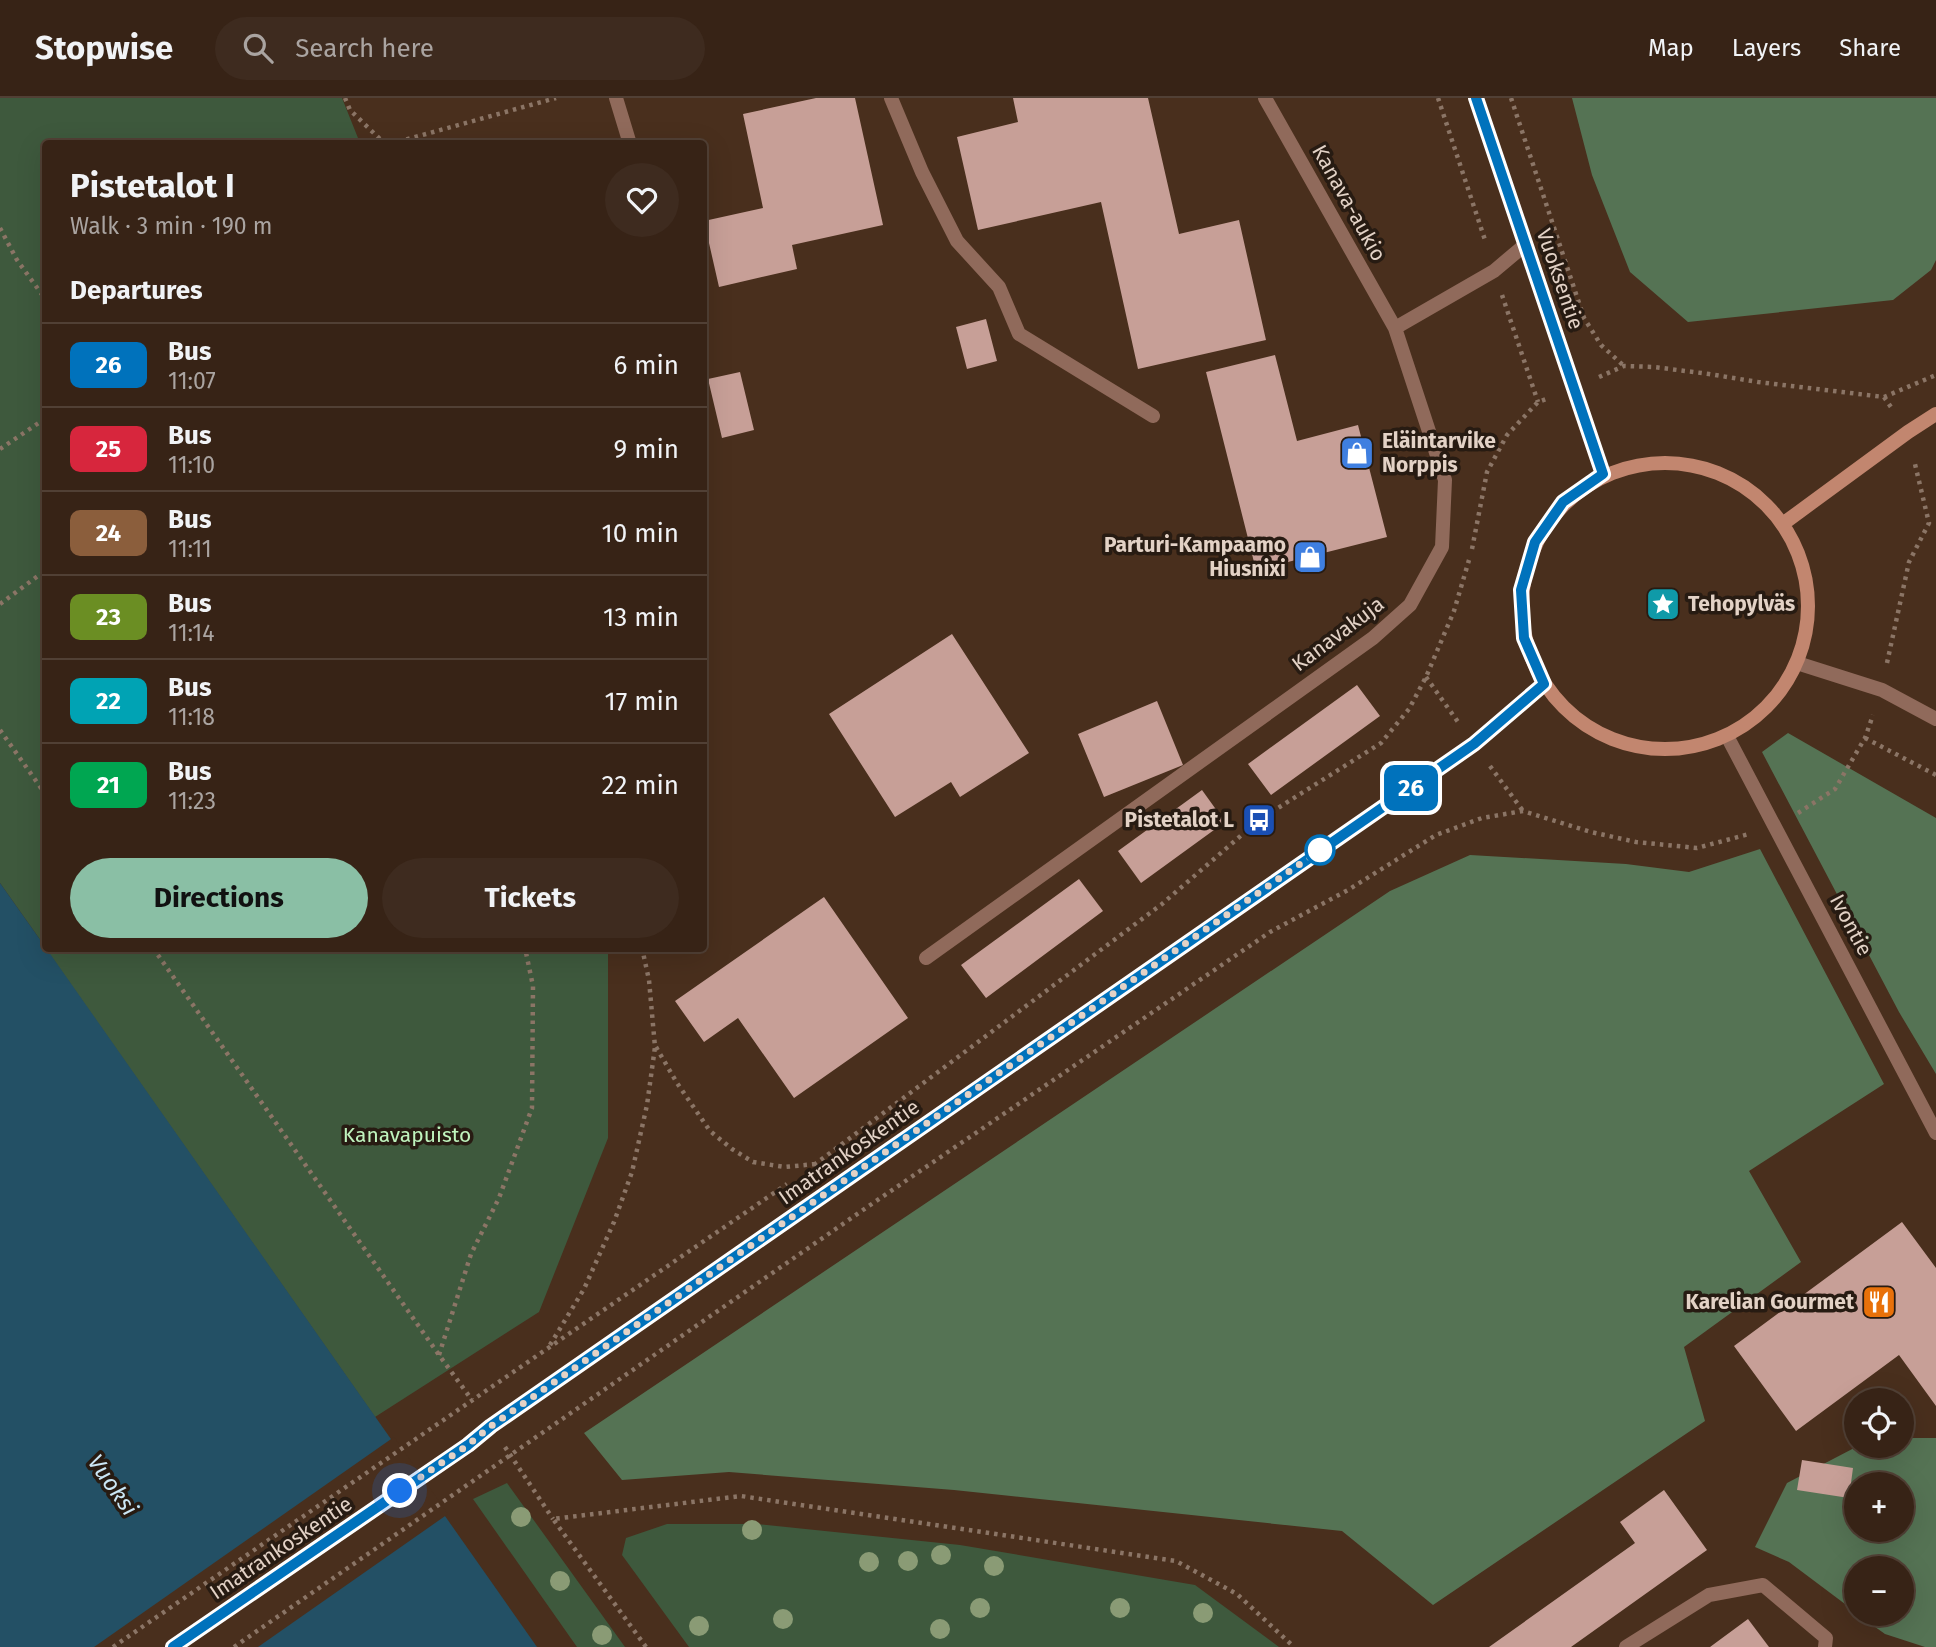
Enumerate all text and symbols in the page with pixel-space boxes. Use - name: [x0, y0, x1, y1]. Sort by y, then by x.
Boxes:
- search box: [215, 17, 705, 80]
- text: Stopwise: [35, 28, 173, 68]
- icon: search: [239, 29, 277, 67]
- text: Search here: [295, 33, 434, 64]
- text: Map: [1648, 34, 1694, 62]
- text: Layers: [1732, 34, 1801, 62]
- text: Share: [1839, 34, 1901, 62]
- street label: Kanava-aukio: [1306, 140, 1392, 266]
- button: heart: [605, 163, 679, 237]
- text: Pistetalot I: [70, 166, 235, 206]
- text: Walk · 3 min · 190 m: [70, 212, 272, 240]
- street label: Vuoksentie: [1531, 225, 1589, 333]
- text: Departures: [70, 275, 203, 306]
- text: Bus: [168, 336, 211, 367]
- text: 6 min: [613, 350, 679, 381]
- text: 26: [96, 351, 121, 379]
- text: 11:07: [168, 367, 216, 395]
- text: Bus: [168, 420, 211, 451]
- place label: Eläintarvike Norppis: [1382, 428, 1496, 478]
- text: 9 min: [614, 434, 679, 465]
- shop icon: Eläintarvike Norppis: [1338, 434, 1376, 472]
- text: 25: [96, 435, 121, 463]
- text: 11:10: [168, 451, 215, 479]
- text: Bus: [168, 504, 211, 535]
- text: 10 min: [601, 518, 679, 549]
- text: 24: [96, 519, 121, 547]
- place label: Parturi-Kampaamo Hiusnixi: [1104, 532, 1286, 582]
- text: 11:11: [168, 535, 212, 563]
- shop icon: Parturi-Kampaamo Hiusnixi: [1291, 538, 1329, 576]
- place icon: Tehopylväs: [1644, 585, 1682, 623]
- text: Bus: [168, 588, 211, 619]
- street label: Kanavakuja: [1287, 591, 1389, 677]
- place label: Tehopylväs: [1688, 591, 1795, 617]
- text: 13 min: [603, 602, 679, 633]
- text: 23: [96, 603, 121, 631]
- text: 11:14: [168, 619, 214, 647]
- text: Bus: [168, 672, 211, 703]
- text: 17 min: [604, 686, 679, 717]
- text: 22: [96, 687, 121, 715]
- text: 11:18: [168, 703, 215, 731]
- text: Bus: [168, 756, 211, 787]
- line badge: 26: [1380, 765, 1442, 811]
- text: 22 min: [602, 770, 679, 801]
- text: 21: [97, 771, 120, 799]
- text: 26: [1398, 774, 1424, 802]
- text: 11:23: [168, 787, 216, 815]
- bus stop icon: Pistetalot L: [1240, 801, 1278, 839]
- place label: Pistetalot L: [1125, 807, 1234, 833]
- unlabelled marker: [1305, 835, 1335, 865]
- button: Directions: [70, 858, 368, 938]
- button: Tickets: [382, 858, 679, 938]
- street label: Ivontie: [1824, 890, 1878, 960]
- street label: Imatrankoskentie: [773, 1094, 925, 1210]
- park label: Kanavapuisto: [343, 1122, 471, 1148]
- restaurant icon: Karelian Gourmet: [1860, 1283, 1898, 1321]
- place label: Karelian Gourmet: [1686, 1289, 1855, 1315]
- map controls: [1844, 1388, 1914, 1626]
- button: locate: [1844, 1388, 1914, 1458]
- water label: Vuoksi: [82, 1449, 144, 1521]
- button: +: [1844, 1472, 1914, 1542]
- your location: [382, 1473, 417, 1508]
- street label: Imatrankoskentie: [205, 1491, 357, 1605]
- button: −: [1844, 1556, 1914, 1626]

